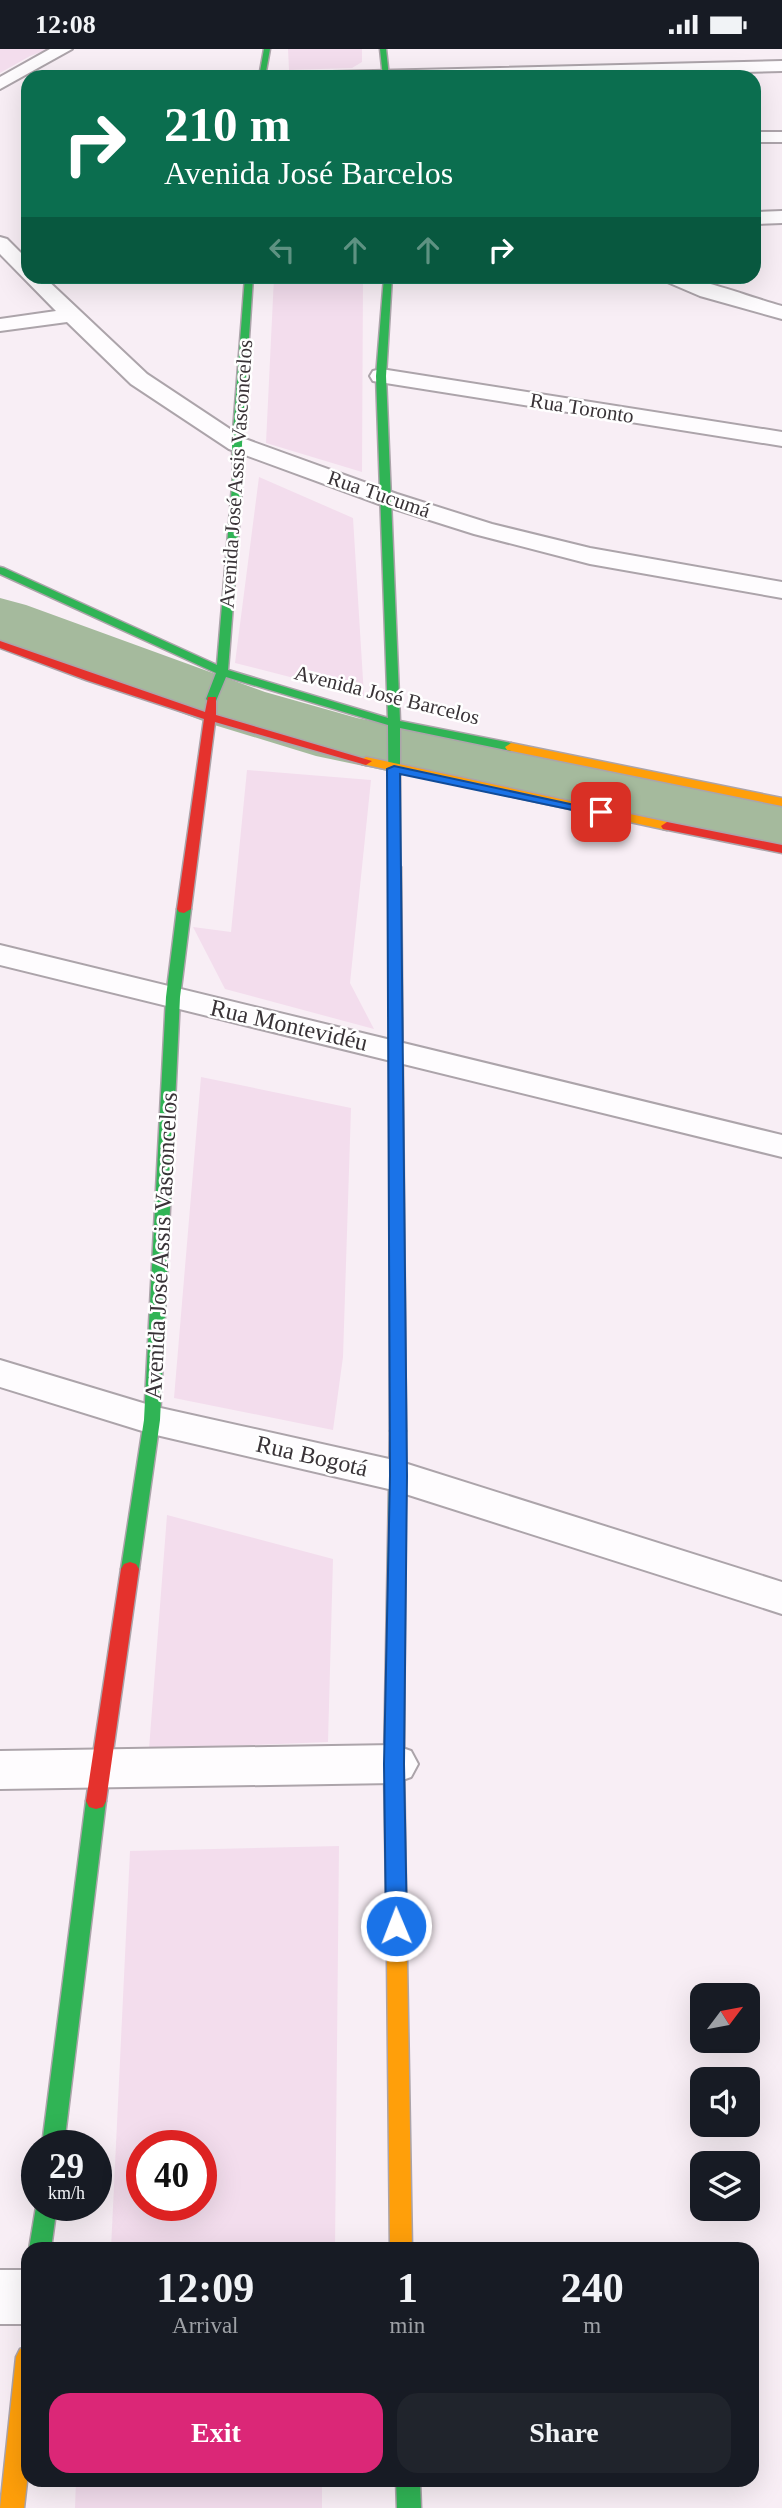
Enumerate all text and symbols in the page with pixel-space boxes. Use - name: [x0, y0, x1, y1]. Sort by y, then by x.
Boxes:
- text: 12:08: [35, 10, 96, 39]
- text: 210 m: [164, 97, 291, 152]
- icon: right: [49, 98, 140, 189]
- text: Avenida José Barcelos: [164, 155, 453, 191]
- icon: left: [263, 231, 301, 269]
- icon: ahead: [336, 231, 374, 269]
- icon: ahead: [409, 231, 447, 269]
- icon: right: [482, 231, 520, 269]
- street label: Avenida José Assis Vasconcelos: [215, 339, 257, 609]
- street label: Rua Toronto: [528, 388, 636, 428]
- street label: Rua Tucumá: [325, 465, 434, 523]
- street label: Avenida José Barcelos: [292, 660, 482, 730]
- pin: [571, 782, 631, 842]
- icon: arrive: [582, 793, 620, 831]
- street label: Rua Montevidéu: [208, 994, 370, 1056]
- street label: Avenida José Assis Vasconcelos: [140, 1092, 182, 1400]
- street label: Rua Bogotá: [254, 1431, 371, 1482]
- position arrow: [359, 1889, 433, 1963]
- north arrow: [690, 1983, 760, 2053]
- map controls: [690, 1983, 760, 2221]
- button: sound: [690, 2067, 760, 2137]
- speed limit sign: 40: [126, 2130, 217, 2221]
- text: 29: [49, 2147, 84, 2186]
- button: layers: [690, 2151, 760, 2221]
- text: km/h: [48, 2183, 85, 2203]
- text: 12:09: [156, 2265, 254, 2311]
- text: 1: [397, 2265, 418, 2311]
- text: 240: [561, 2265, 624, 2311]
- text: Arrival: [172, 2313, 239, 2338]
- text: min: [390, 2313, 425, 2338]
- text: m: [583, 2313, 601, 2338]
- button: Exit: [49, 2393, 383, 2473]
- button: Share: [397, 2393, 731, 2473]

